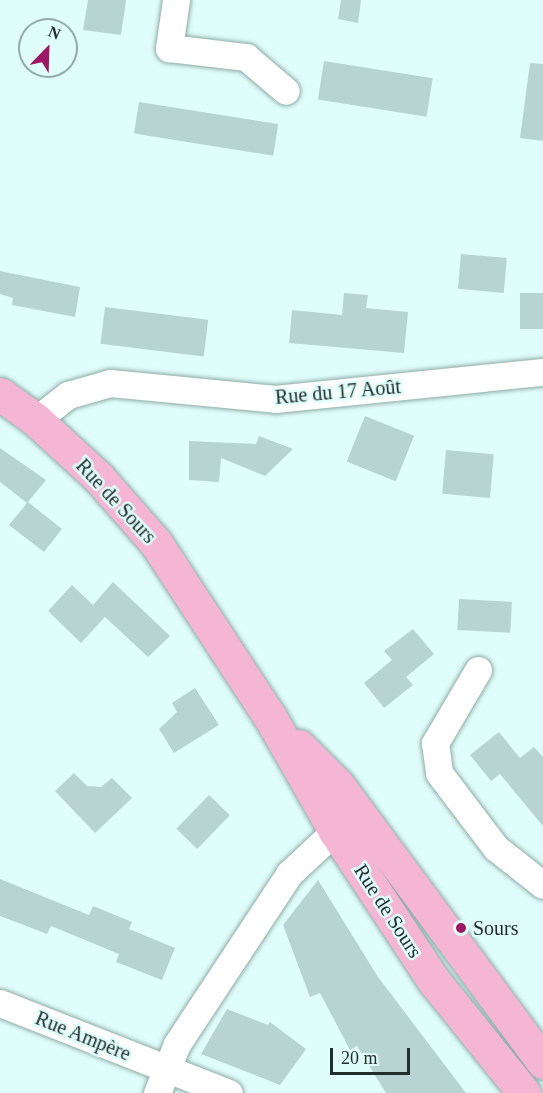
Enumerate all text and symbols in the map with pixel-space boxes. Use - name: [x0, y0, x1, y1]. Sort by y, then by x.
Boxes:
- north arrow: [18, 18, 78, 78]
- text: N: [46, 23, 63, 43]
- street label: Rue du 17 Août: [274, 375, 402, 409]
- street label: Rue de Sours: [71, 454, 161, 548]
- street label: Rue de Sours: [349, 860, 427, 962]
- place label: Sours: [473, 916, 519, 940]
- marker: Sours: [454, 921, 468, 935]
- street label: Rue Ampère: [31, 1006, 135, 1066]
- scale bar: [333, 1036, 412, 1074]
- text: 20 m: [341, 1048, 378, 1068]

